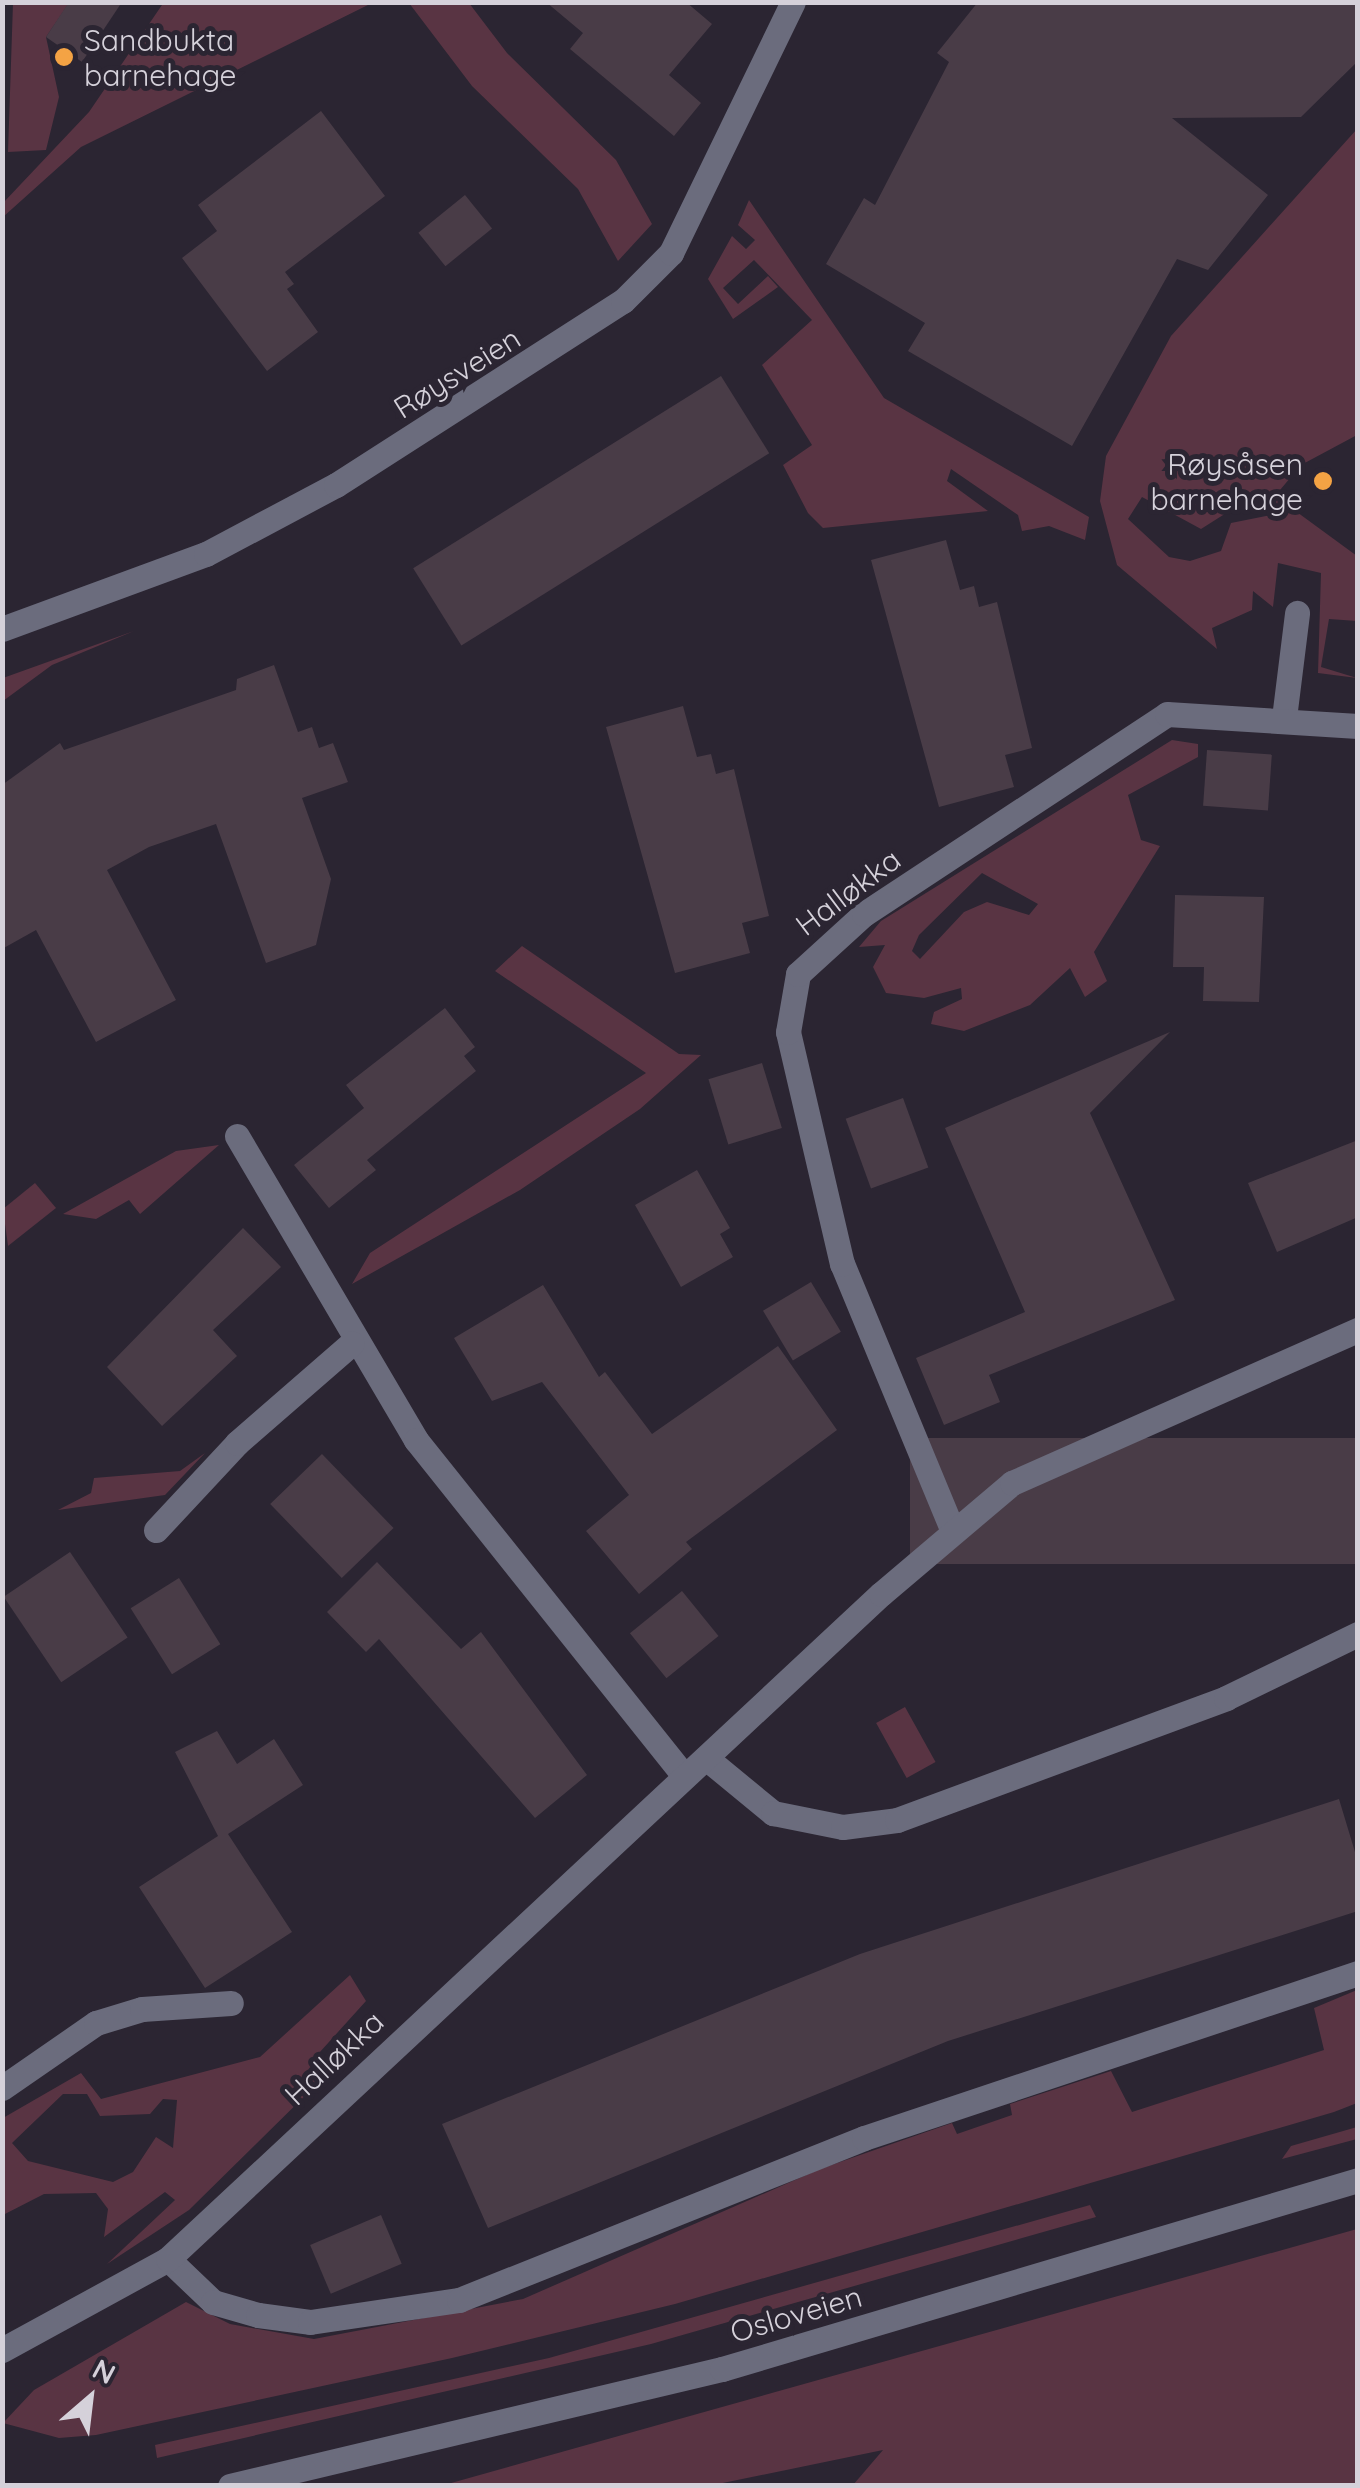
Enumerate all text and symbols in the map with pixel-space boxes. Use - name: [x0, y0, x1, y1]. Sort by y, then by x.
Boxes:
- place label: Sandbukta barnehage: [84, 22, 236, 92]
- marker: Sandbukta barnehage: [53, 46, 75, 68]
- street label: Røysveien: [387, 320, 527, 426]
- place label: Røysåsen barnehage: [1151, 446, 1303, 516]
- marker: Røysåsen barnehage: [1312, 470, 1334, 492]
- street label: Halløkka: [789, 841, 907, 943]
- street label: Halløkka: [277, 2003, 391, 2113]
- street label: Osloveien: [726, 2278, 866, 2350]
- north arrow: [40, 2348, 140, 2448]
- text: N: [87, 2351, 122, 2391]

